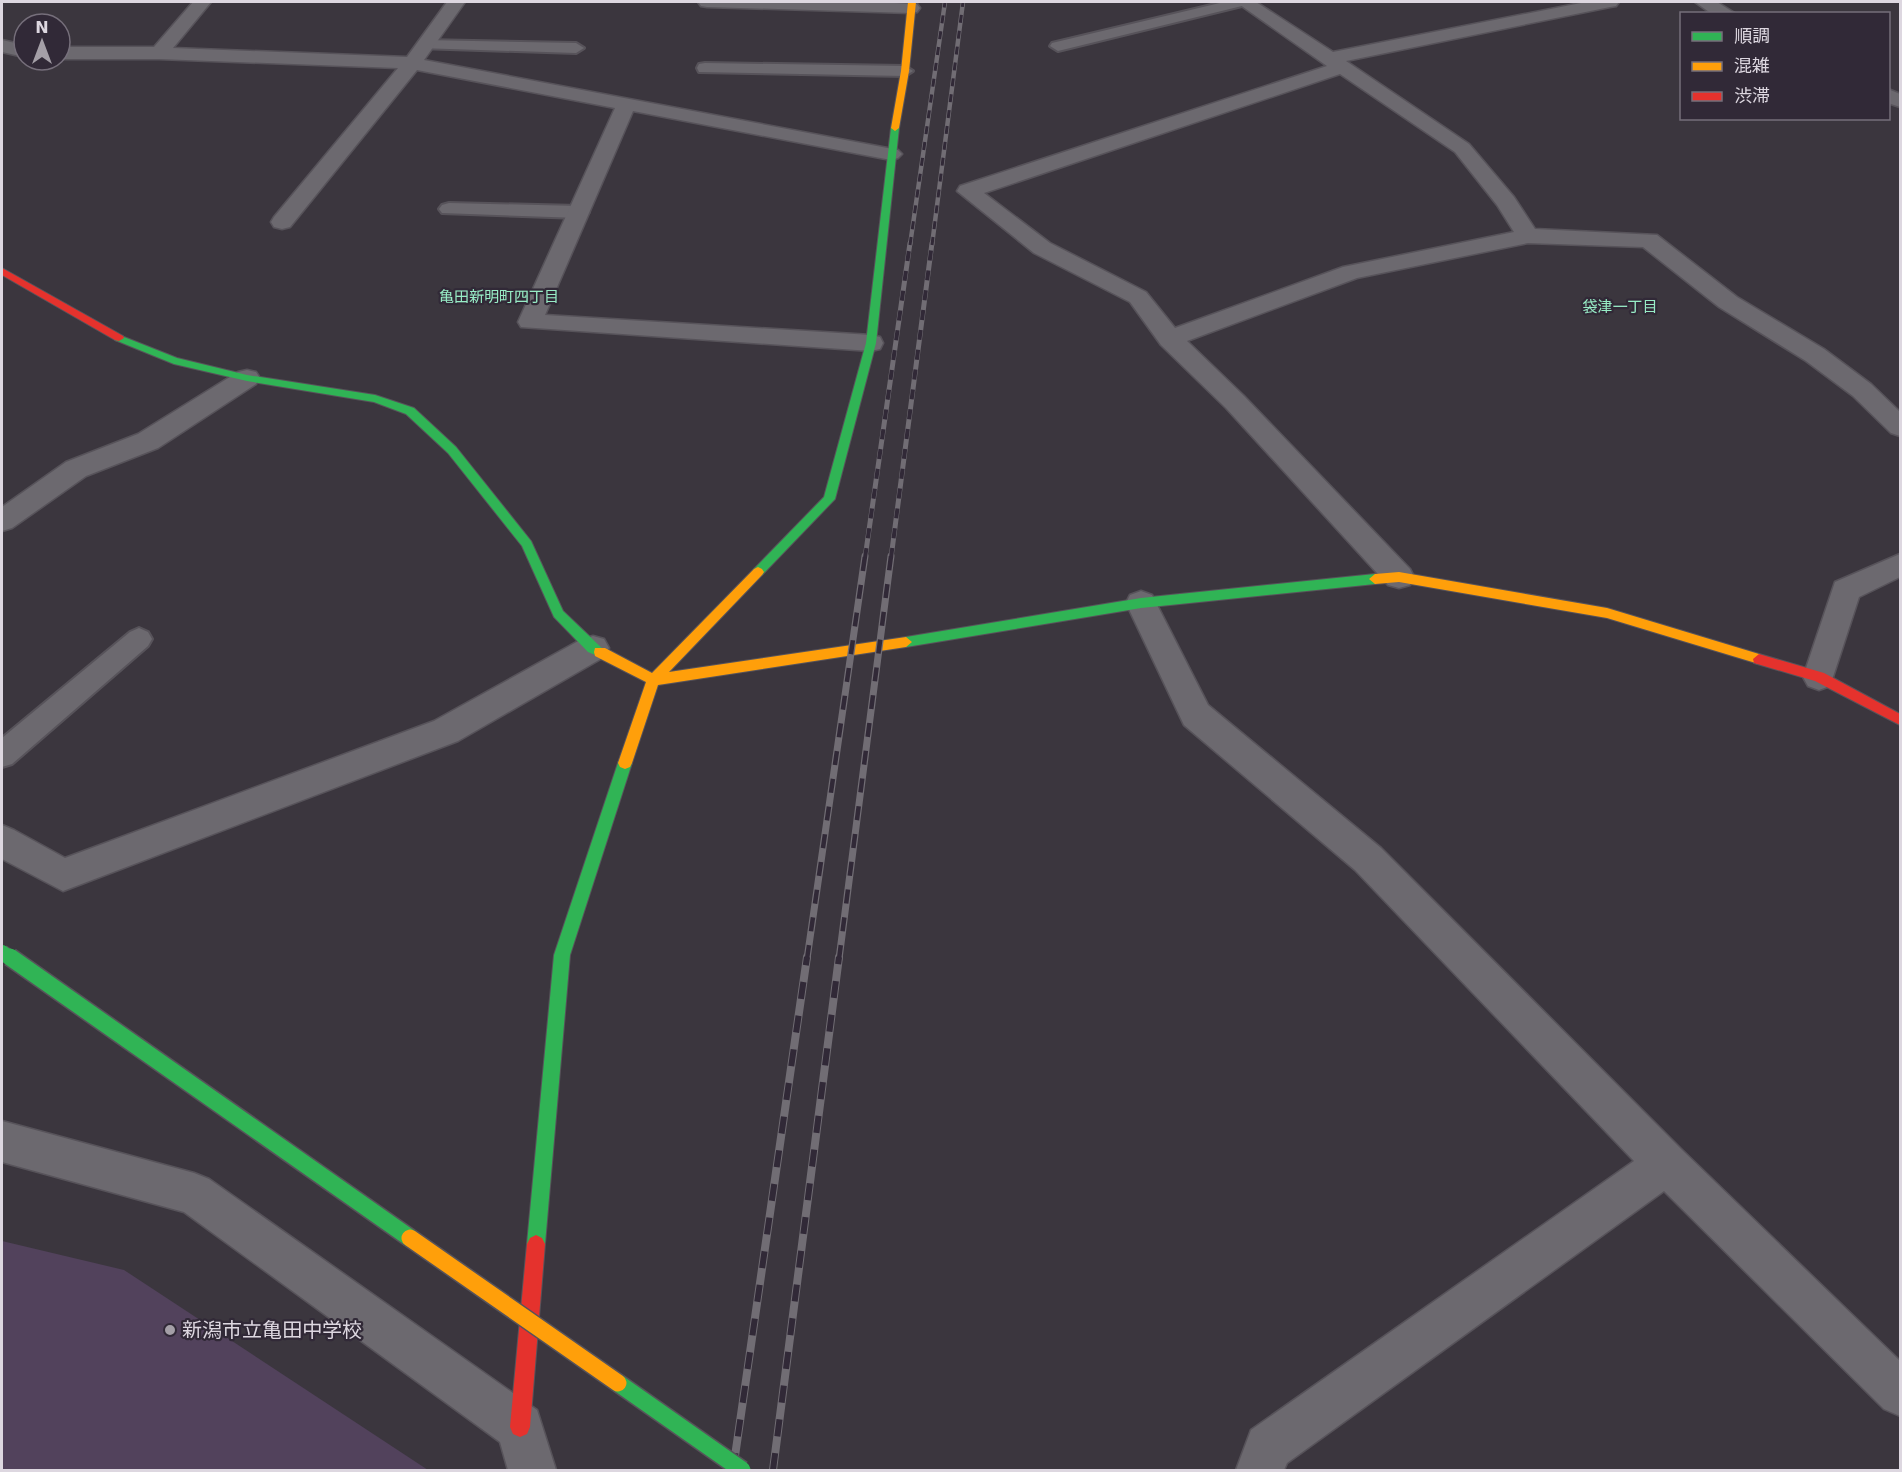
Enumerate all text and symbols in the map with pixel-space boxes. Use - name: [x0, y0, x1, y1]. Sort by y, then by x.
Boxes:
- north arrow: [12, 12, 72, 72]
- legend: [1680, 12, 1890, 120]
- text: N: [35, 18, 49, 37]
- text: 順調: [1734, 25, 1770, 46]
- text: 混雑: [1734, 55, 1770, 76]
- text: 渋滞: [1734, 85, 1770, 106]
- district label: 亀田新明町四丁目: [439, 288, 559, 306]
- district label: 袋津一丁目: [1582, 298, 1658, 316]
- place label: 新潟市立亀田中学校: [182, 1318, 362, 1342]
- marker: 新潟市立亀田中学校: [163, 1323, 177, 1337]

